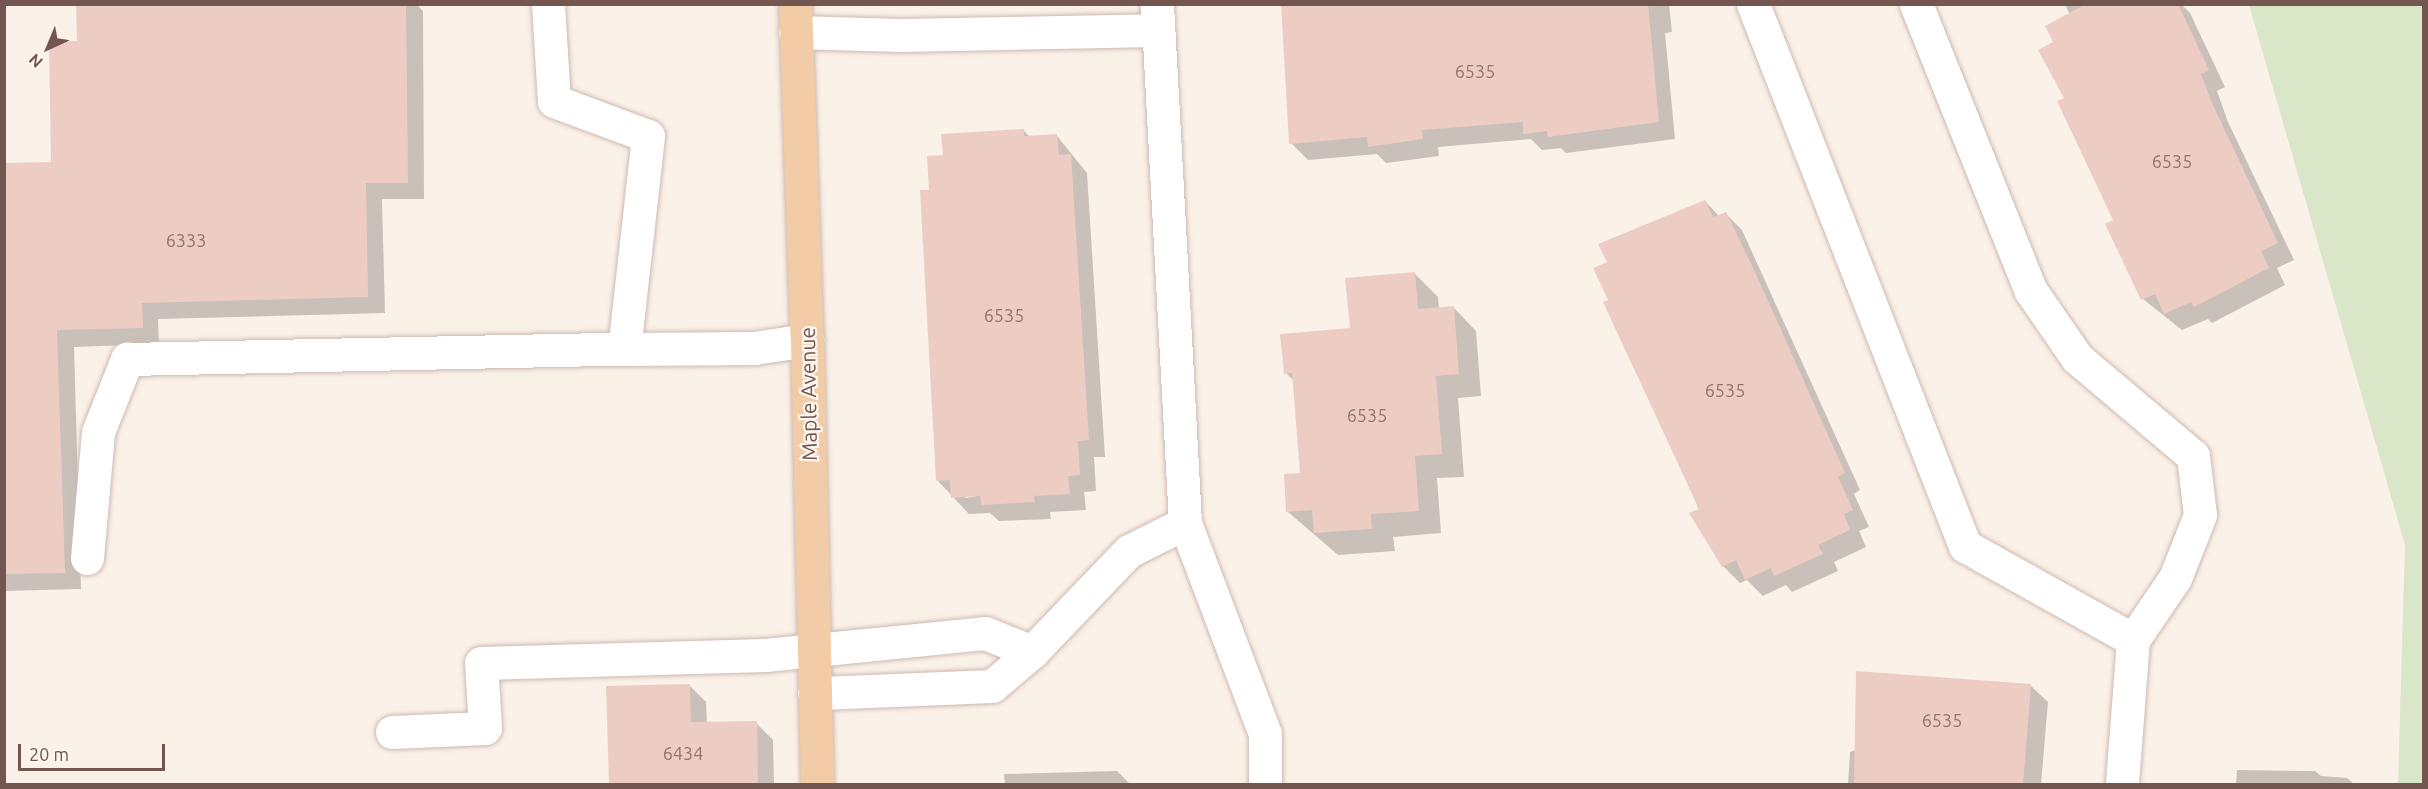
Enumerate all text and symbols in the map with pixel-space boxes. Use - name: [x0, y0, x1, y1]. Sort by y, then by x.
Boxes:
- north arrow: [18, 18, 78, 78]
- text: N: [25, 50, 46, 72]
- house number: 6535: [1455, 60, 1495, 82]
- house number: 6535: [2152, 150, 2192, 172]
- house number: 6333: [166, 229, 206, 251]
- house number: 6535: [984, 304, 1024, 326]
- street label: Maple Avenue: [794, 327, 822, 461]
- house number: 6535: [1705, 379, 1745, 401]
- house number: 6535: [1347, 404, 1387, 426]
- house number: 6535: [1922, 709, 1962, 731]
- scale bar: [21, 732, 168, 770]
- house number: 6434: [663, 742, 703, 764]
- text: 20 m: [29, 744, 69, 764]

